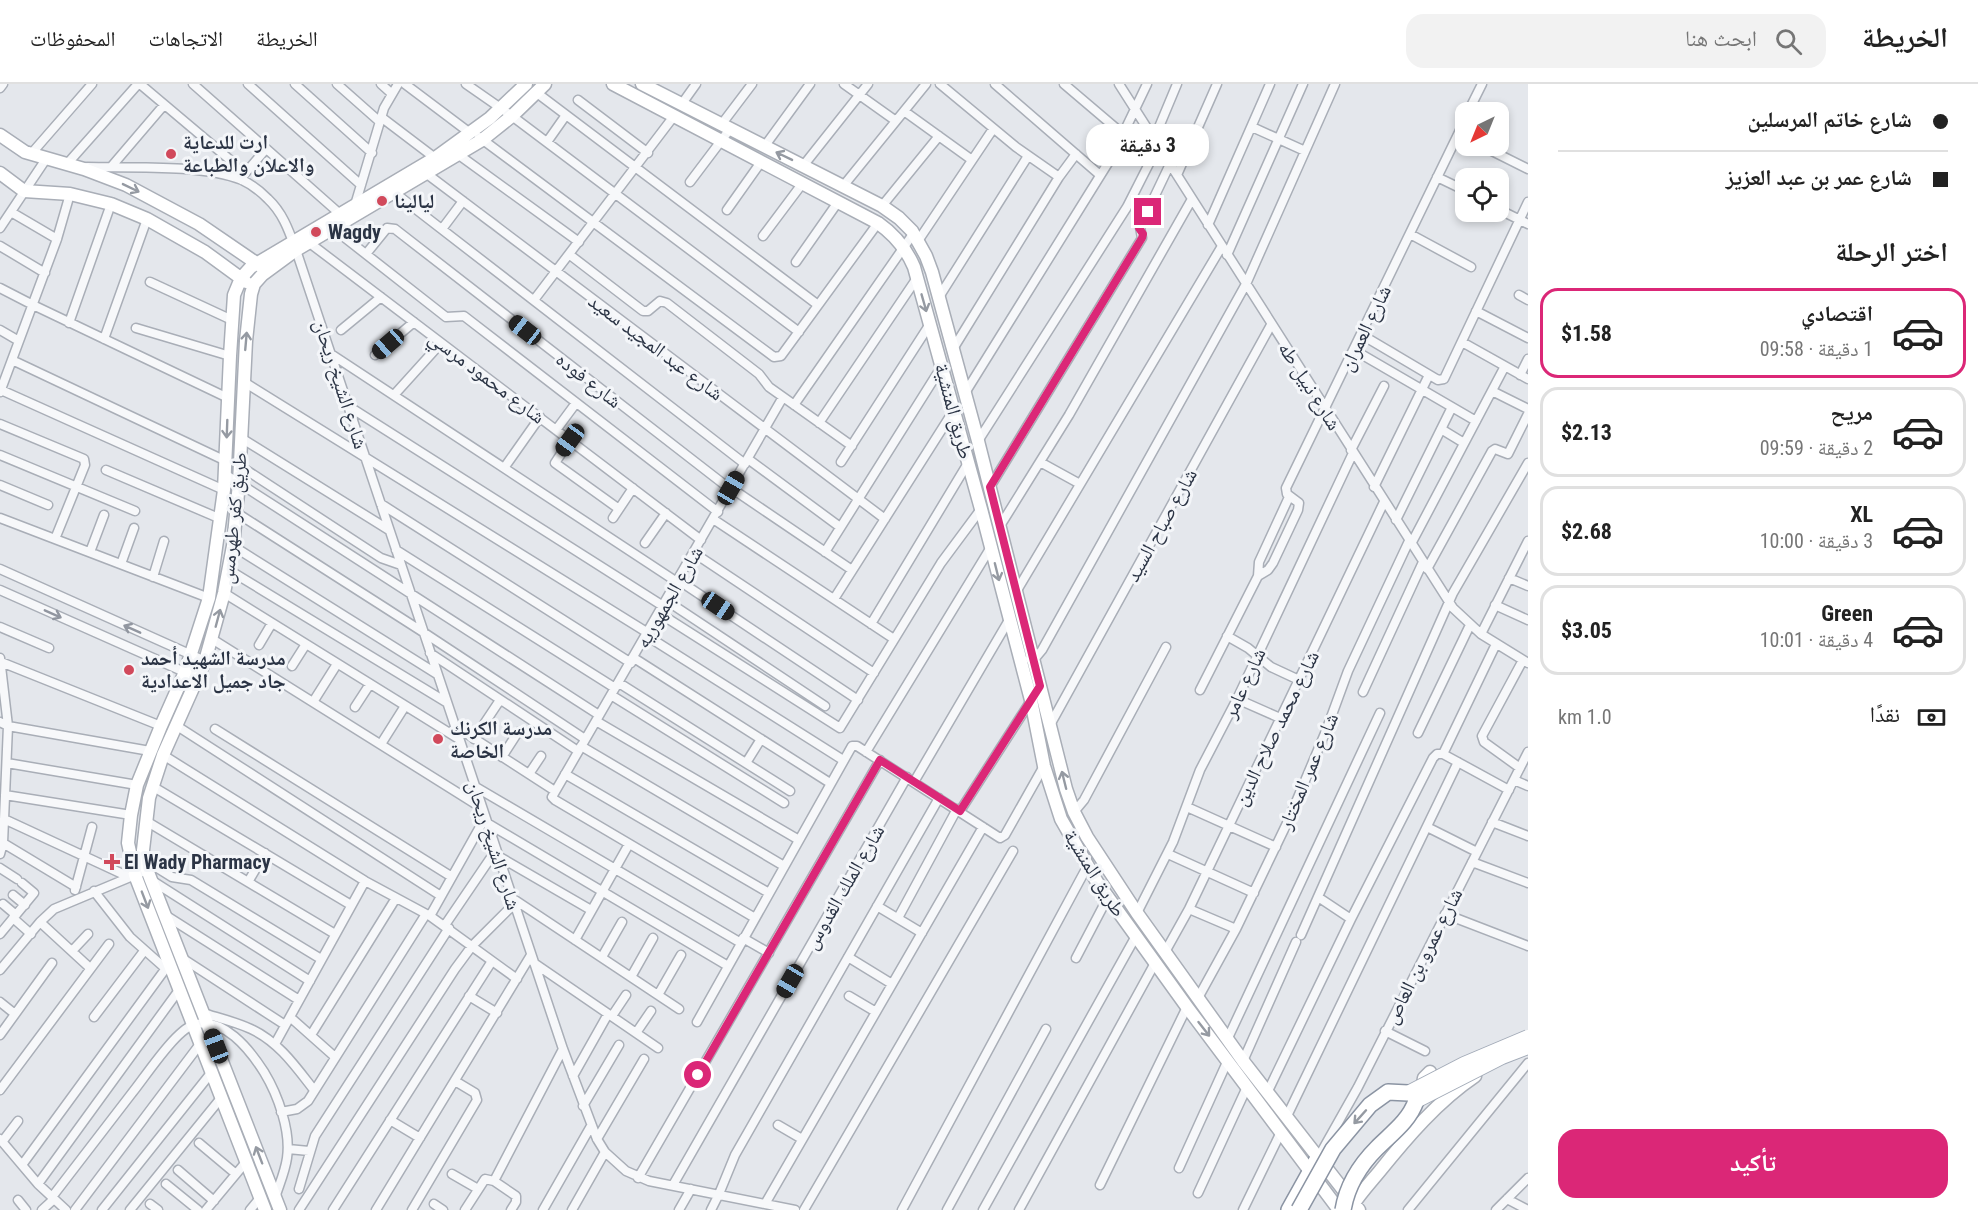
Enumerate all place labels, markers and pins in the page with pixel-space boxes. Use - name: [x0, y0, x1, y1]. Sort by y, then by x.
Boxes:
- place label: ارت للدعاية والاعلان والطباعة: [183, 130, 315, 177]
- marker: ارت للدعاية والاعلان والطباعة: [164, 147, 178, 161]
- place label: ليالينا: [394, 189, 434, 213]
- marker: ليالينا: [375, 194, 389, 208]
- place label: Wagdy: [328, 220, 381, 244]
- marker: Wagdy: [309, 225, 323, 239]
- place label: مدرسة الشهيد أحمد جاد جميل الاعدادية: [141, 645, 286, 694]
- marker: مدرسة الشهيد أحمد جاد جميل الاعدادية: [122, 663, 136, 677]
- place label: مدرسة الكرنك الخاصة: [450, 716, 552, 763]
- marker: مدرسة الكرنك الخاصة: [431, 732, 445, 746]
- place label: El Wady Pharmacy: [124, 850, 271, 874]
- marker: El Wady Pharmacy: [105, 855, 119, 869]

